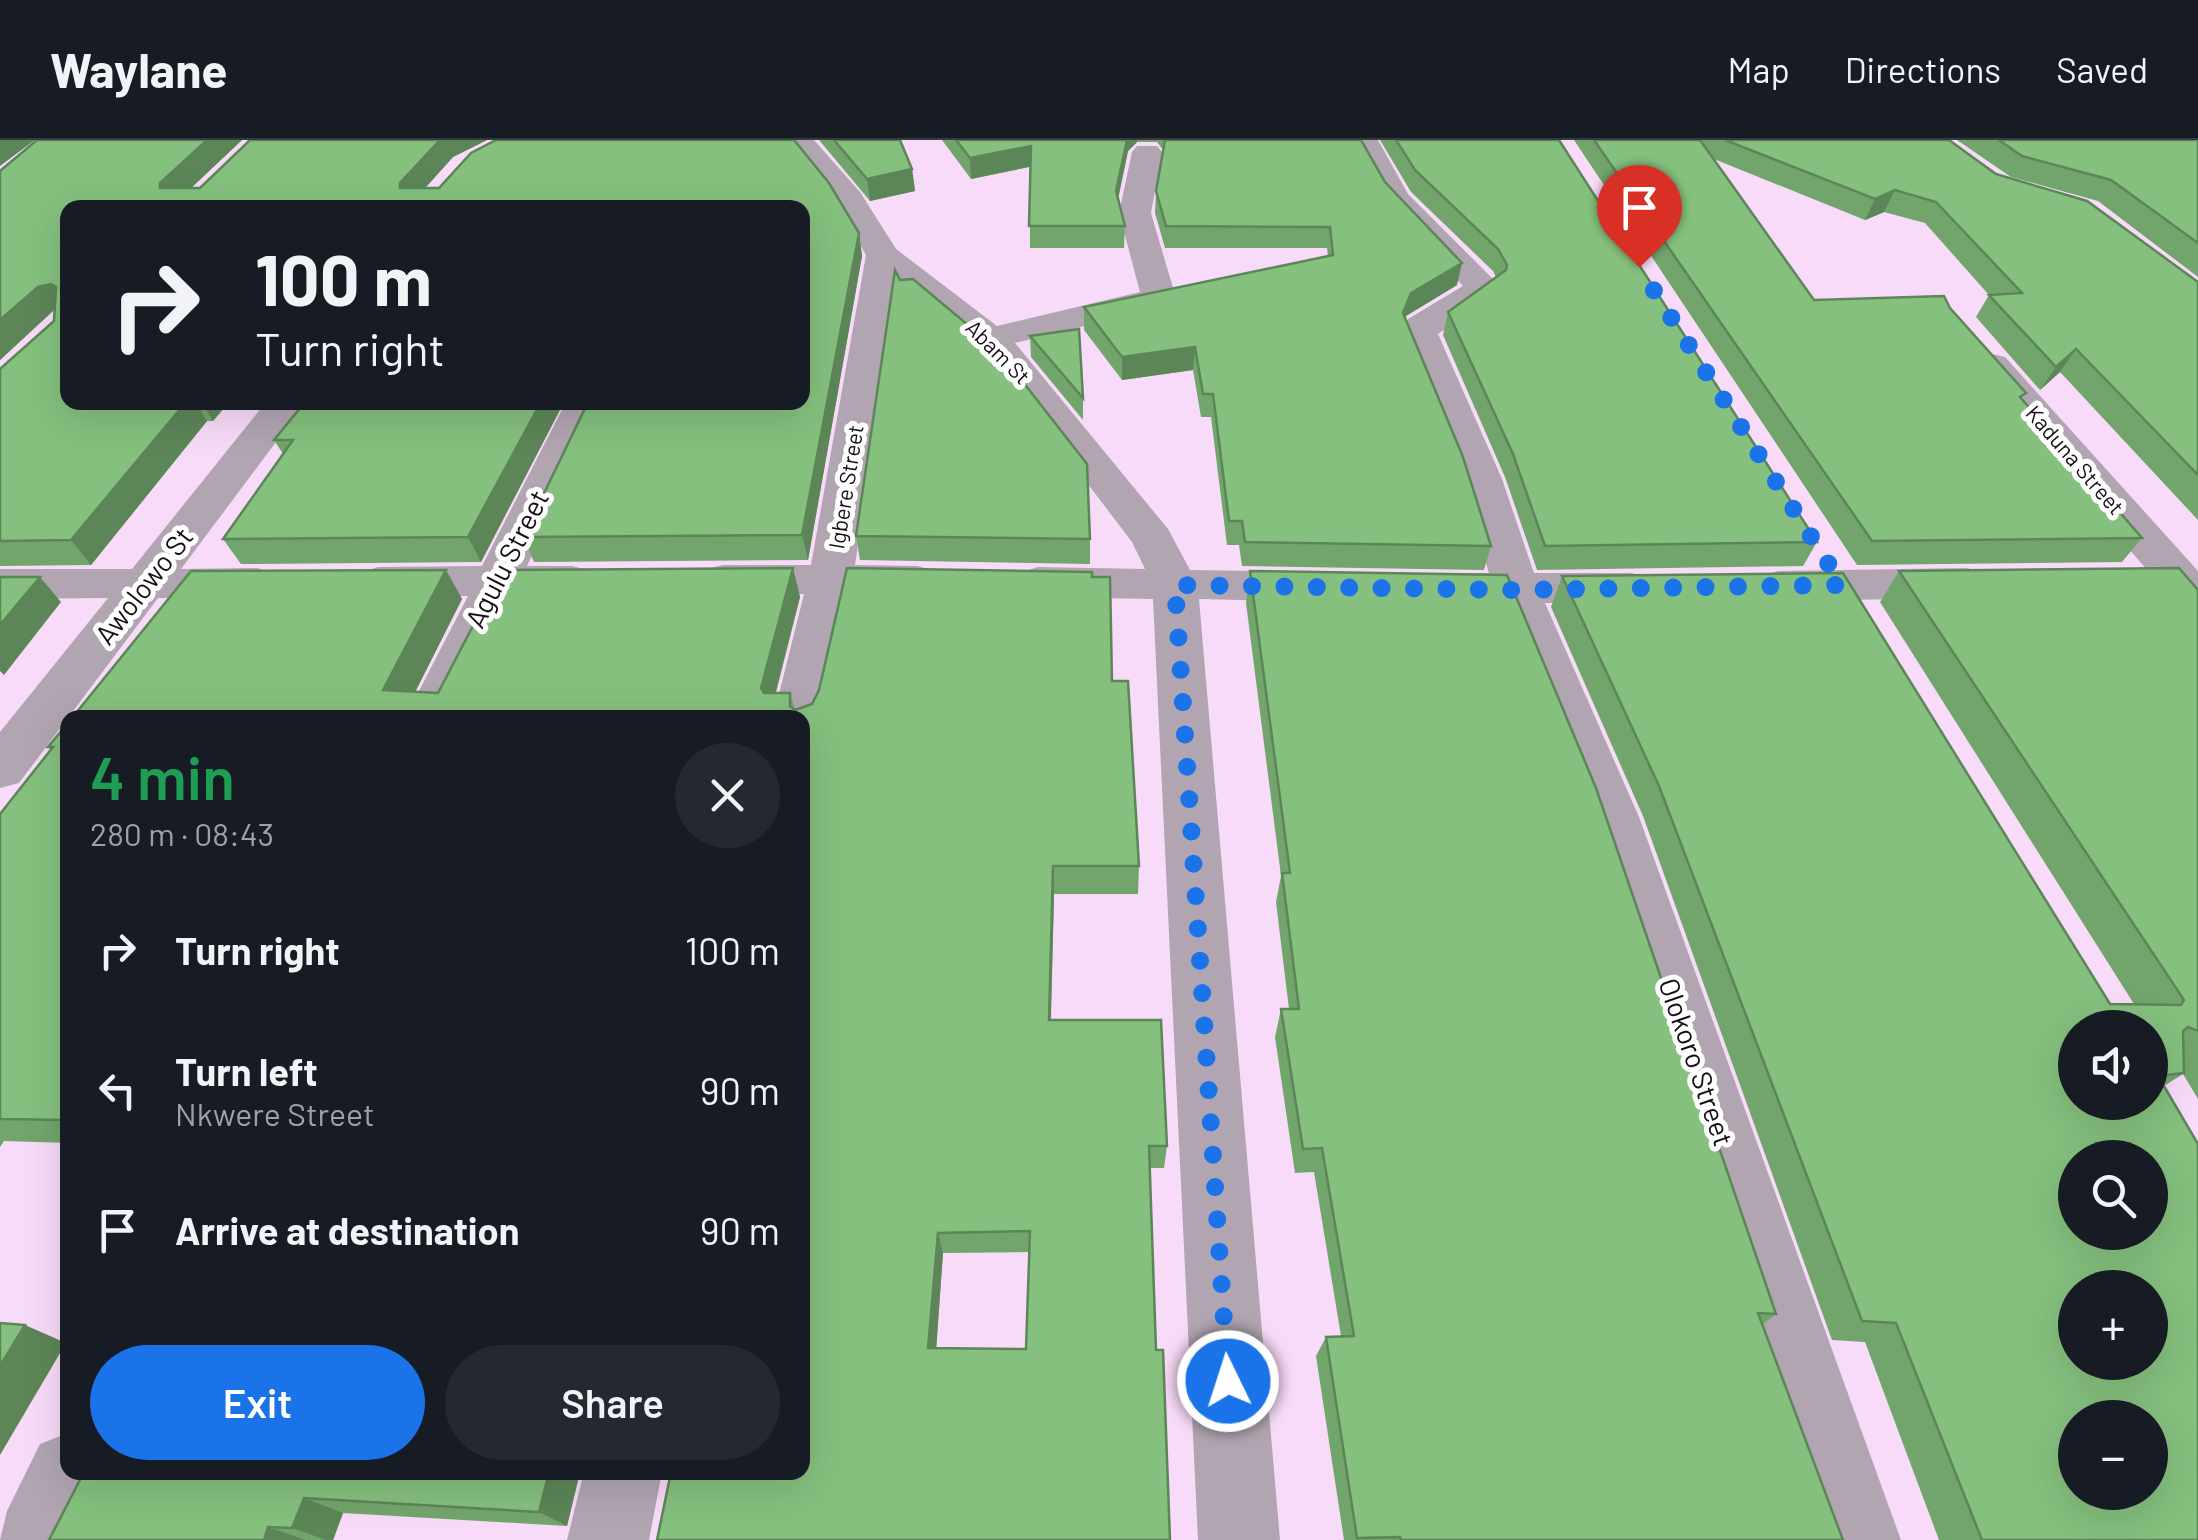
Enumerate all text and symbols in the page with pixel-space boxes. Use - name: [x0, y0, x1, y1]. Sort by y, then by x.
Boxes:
- text: Waylane: [50, 40, 228, 98]
- text: Map: [1728, 48, 1790, 90]
- text: Directions: [1845, 48, 2001, 90]
- text: Saved: [2056, 48, 2148, 90]
- pin: [1597, 165, 1682, 268]
- icon: arrive: [1612, 180, 1667, 235]
- text: 100 m: [255, 236, 432, 320]
- icon: right: [90, 240, 220, 370]
- street label: Abam St: [961, 314, 1036, 389]
- text: Turn right: [255, 321, 445, 375]
- street label: Kaduna Street: [2021, 399, 2130, 519]
- street label: Igbere Street: [822, 423, 868, 551]
- street label: Agulu Street: [457, 484, 555, 633]
- street label: Awolowo St: [87, 520, 200, 651]
- text: 4 min: [90, 740, 235, 812]
- button: close: [675, 743, 780, 848]
- text: 280 m · 08:43: [90, 814, 274, 852]
- icon: right: [90, 923, 145, 978]
- text: Turn right: [175, 927, 340, 973]
- text: 100 m: [685, 927, 780, 973]
- street label: Olokoro Street: [1652, 973, 1742, 1150]
- map controls: [2058, 1010, 2168, 1510]
- button: sound: [2058, 1010, 2168, 1120]
- text: Turn left: [175, 1048, 318, 1094]
- icon: left: [90, 1063, 145, 1118]
- text: 90 m: [700, 1067, 780, 1113]
- text: Nkwere Street: [175, 1094, 375, 1132]
- button: search: [2058, 1140, 2168, 1250]
- icon: arrive: [90, 1203, 145, 1258]
- text: Arrive at destination: [175, 1207, 520, 1253]
- text: 90 m: [700, 1207, 780, 1253]
- button: +: [2058, 1270, 2168, 1380]
- position arrow: [1176, 1329, 1280, 1433]
- button: Exit: [90, 1345, 425, 1460]
- button: Share: [445, 1345, 780, 1460]
- button: −: [2058, 1400, 2168, 1510]

